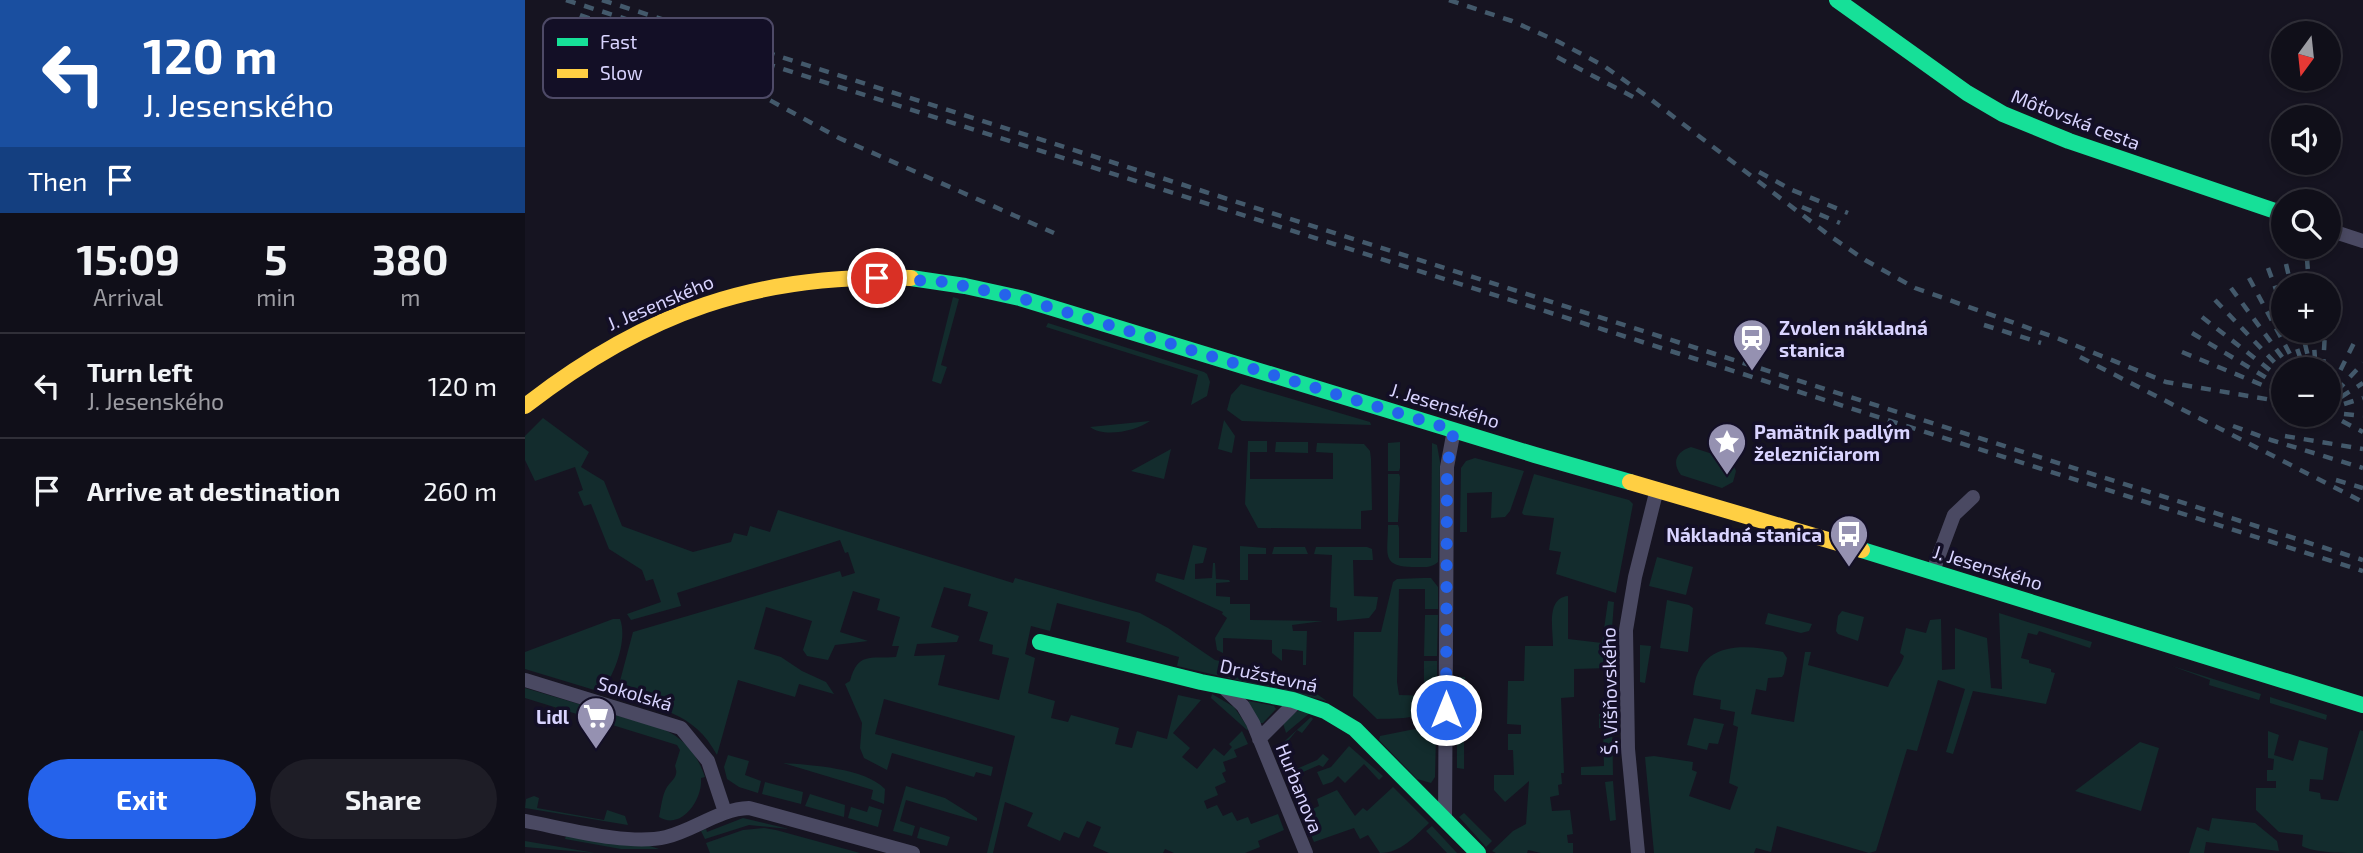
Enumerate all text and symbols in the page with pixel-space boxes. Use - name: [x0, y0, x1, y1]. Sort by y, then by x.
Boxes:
- legend: [543, 18, 773, 98]
- north arrow: [2271, 21, 2341, 91]
- map controls: [2271, 21, 2341, 427]
- text: 120 m: [143, 25, 277, 84]
- icon: left: [28, 28, 119, 119]
- text: Fast: [600, 30, 637, 53]
- text: Slow: [600, 61, 643, 84]
- street label: Môťovská cesta: [2008, 84, 2144, 154]
- text: J. Jesenského: [143, 85, 334, 123]
- button: sound: [2271, 105, 2341, 175]
- icon: arrive: [101, 161, 139, 199]
- text: Then: [28, 165, 87, 196]
- button: search: [2271, 189, 2341, 259]
- text: 15:09: [76, 233, 180, 283]
- text: 5: [264, 233, 288, 283]
- text: 380: [372, 233, 449, 283]
- pin: [847, 248, 907, 308]
- icon: arrive: [858, 259, 896, 297]
- street label: J. Jesenského: [603, 269, 717, 335]
- button: +: [2271, 273, 2341, 343]
- text: Arrival: [93, 283, 163, 311]
- text: min: [256, 283, 296, 311]
- text: m: [400, 283, 420, 311]
- place label: Zvolen nákladná stanica: [1779, 316, 1928, 361]
- station icon: Zvolen nákladná stanica: [1731, 317, 1773, 372]
- text: Turn left: [87, 356, 193, 387]
- button: −: [2271, 357, 2341, 427]
- icon: left: [28, 367, 66, 405]
- text: 120 m: [428, 370, 497, 401]
- street label: J. Jesenského: [1387, 377, 1503, 433]
- text: J. Jesenského: [87, 387, 224, 415]
- place label: Pamätník padlým železničiarom: [1754, 420, 1910, 465]
- place icon: Pamätník padlým železničiarom: [1706, 421, 1748, 476]
- icon: arrive: [28, 472, 66, 510]
- text: Arrive at destination: [87, 475, 340, 506]
- text: 260 m: [423, 475, 497, 506]
- bus stop icon: Nákladná stanica: [1828, 513, 1870, 568]
- place label: Nákladná stanica: [1666, 523, 1822, 546]
- street label: J. Jesenského: [1930, 539, 2046, 595]
- street label: Š. Višňovského: [1596, 627, 1622, 755]
- street label: Družstevná: [1218, 653, 1320, 697]
- street label: Sokolská: [595, 671, 675, 715]
- position arrow: [1409, 673, 1483, 747]
- supermarket icon: Lidl: [575, 695, 617, 750]
- place label: Lidl: [536, 705, 570, 728]
- street label: Hurbanova: [1272, 740, 1328, 836]
- button: Exit: [28, 759, 256, 839]
- button: Share: [270, 759, 497, 839]

